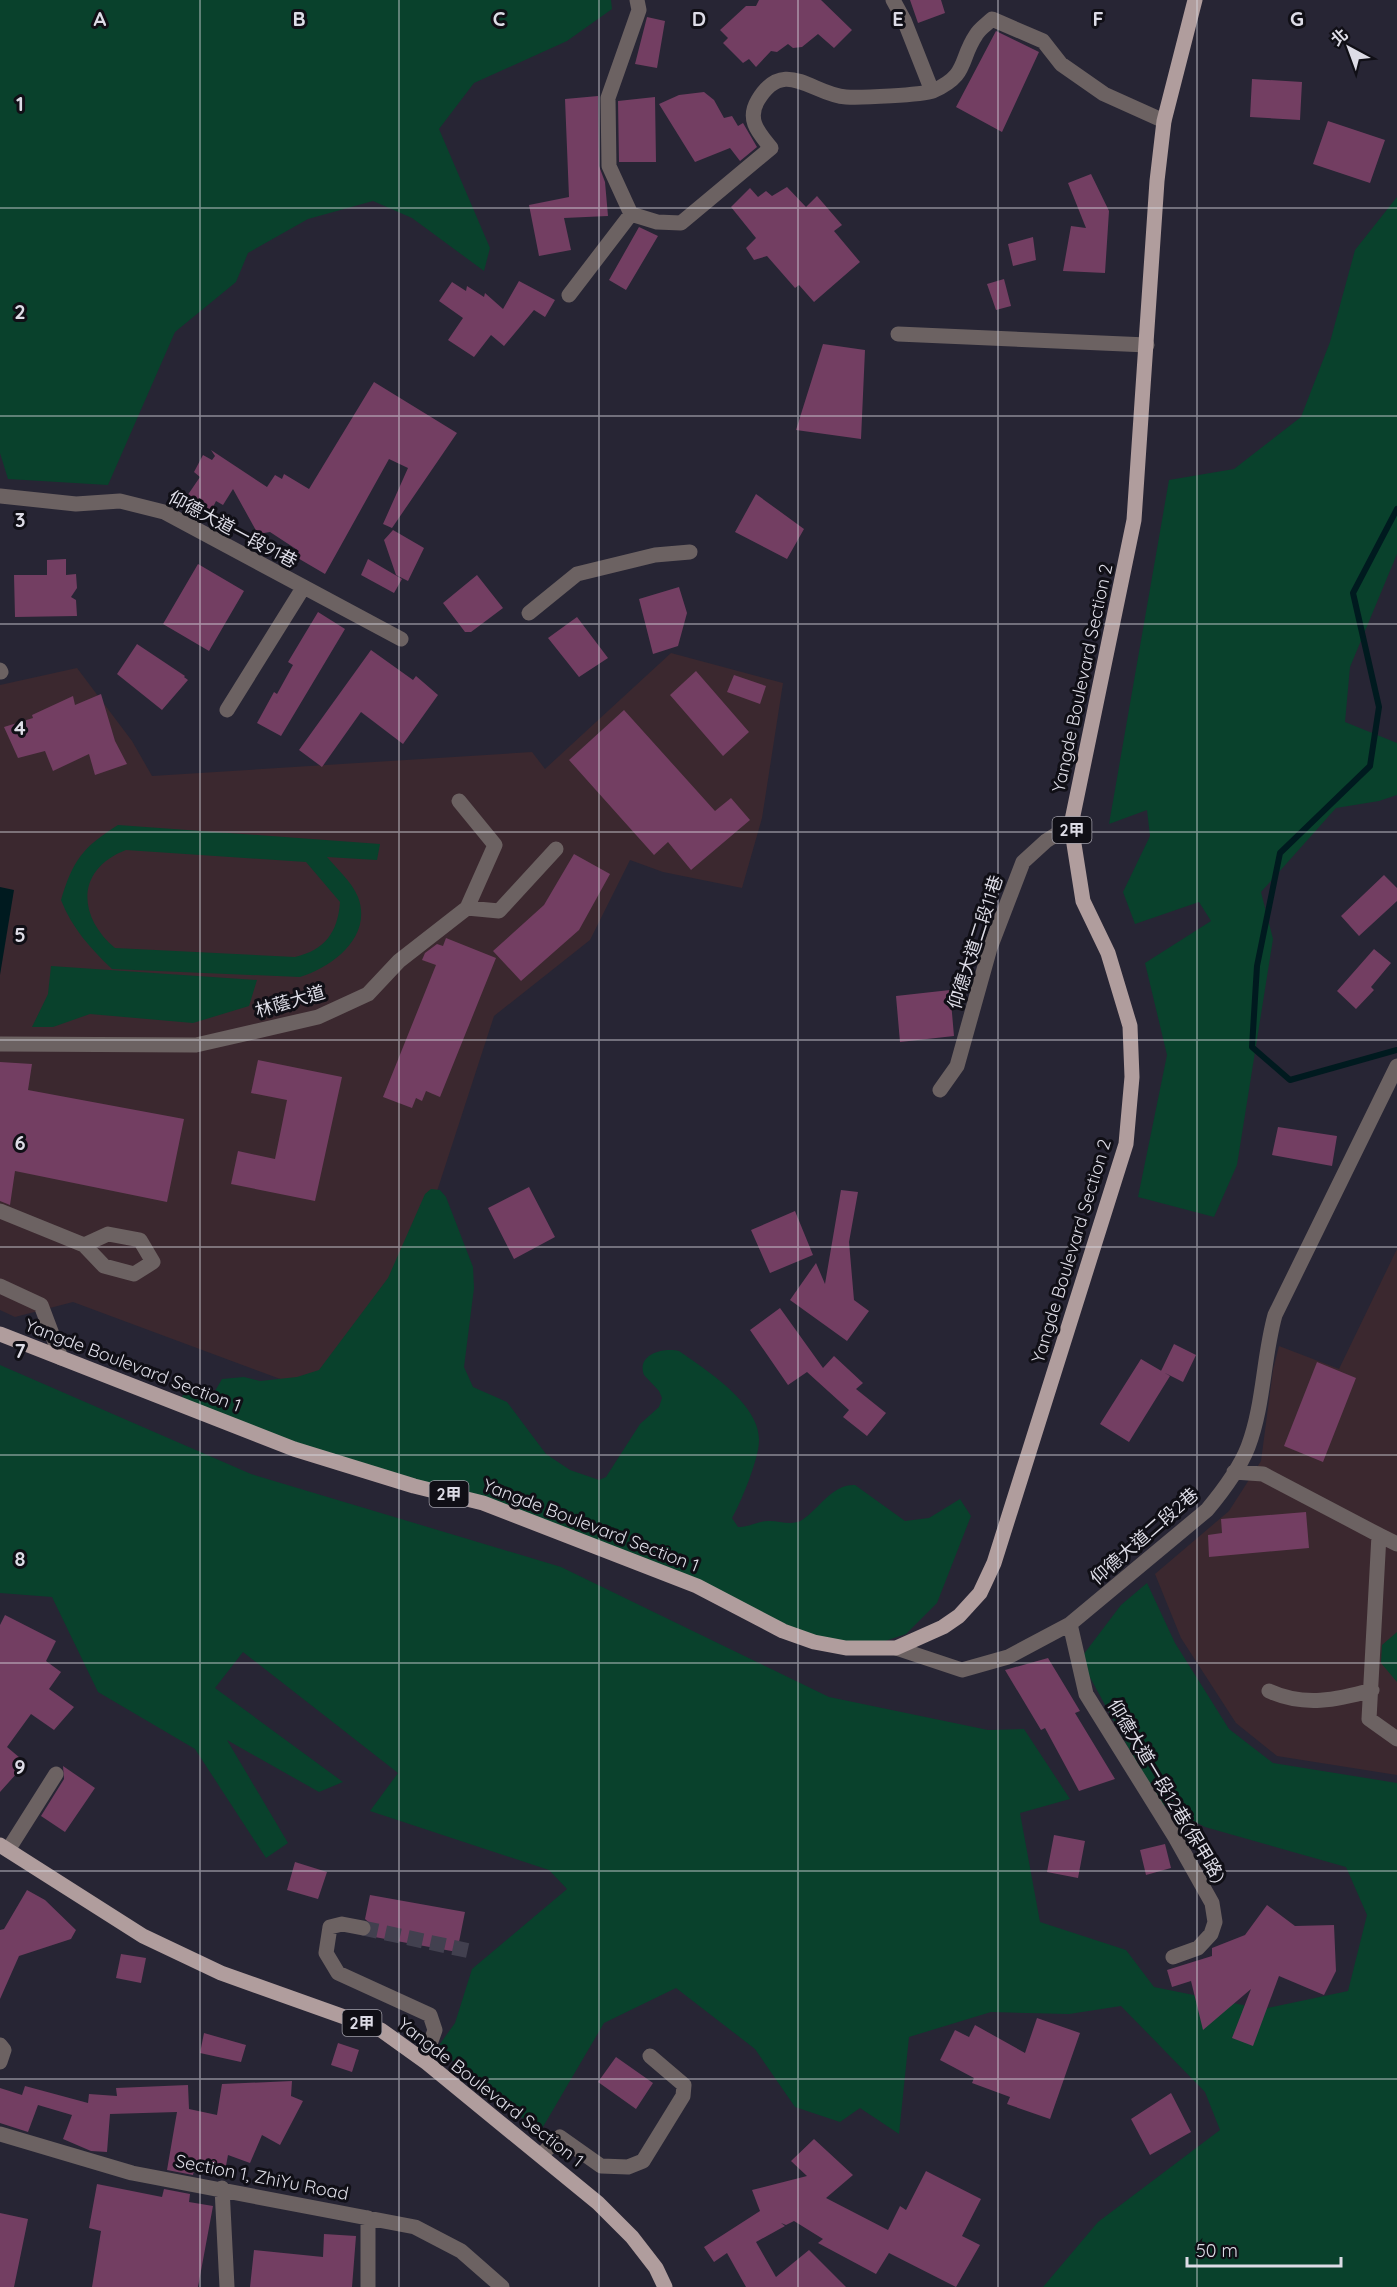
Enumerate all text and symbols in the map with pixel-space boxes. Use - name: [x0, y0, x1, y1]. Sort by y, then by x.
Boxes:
- text: A: [94, 6, 107, 31]
- text: B: [292, 6, 306, 31]
- text: C: [493, 6, 506, 31]
- text: D: [692, 6, 706, 31]
- text: E: [892, 6, 904, 31]
- text: F: [1092, 6, 1104, 31]
- text: G: [1290, 6, 1304, 31]
- north arrow: [1319, 18, 1379, 78]
- text: 北: [1327, 24, 1352, 49]
- text: 1: [16, 91, 24, 116]
- text: 2: [14, 299, 26, 324]
- street label: 仰德大道一段91巷: [165, 485, 301, 573]
- text: 3: [15, 507, 25, 532]
- street label: Yangde Boulevard Section 2: [1047, 562, 1117, 794]
- text: 4: [14, 715, 26, 740]
- road number: 2甲: [1052, 817, 1092, 843]
- street label: 仰德大道二段11巷: [943, 872, 1007, 1012]
- text: 5: [14, 922, 26, 947]
- street label: 林蔭大道: [252, 980, 328, 1022]
- text: 6: [14, 1130, 26, 1155]
- street label: Yangde Boulevard Section 2: [1026, 1136, 1116, 1366]
- street label: Yangde Boulevard Section 1: [22, 1313, 244, 1417]
- text: 7: [15, 1338, 26, 1363]
- street label: Yangde Boulevard Section 1: [480, 1473, 702, 1577]
- road number: 2甲: [430, 1481, 468, 1507]
- street label: 仰德大道二段2巷: [1085, 1483, 1203, 1589]
- text: 8: [15, 1546, 26, 1571]
- street label: 仰德大道一段12巷(保甲路): [1103, 1695, 1231, 1887]
- text: 9: [14, 1754, 26, 1779]
- road number: 2甲: [342, 2010, 382, 2036]
- street label: Yangde Boulevard Section 1: [393, 2012, 589, 2172]
- street label: Section 1, ZhiYu Road: [173, 2149, 351, 2205]
- scale bar: [1187, 2230, 1342, 2268]
- text: 50 m: [1196, 2239, 1238, 2262]

